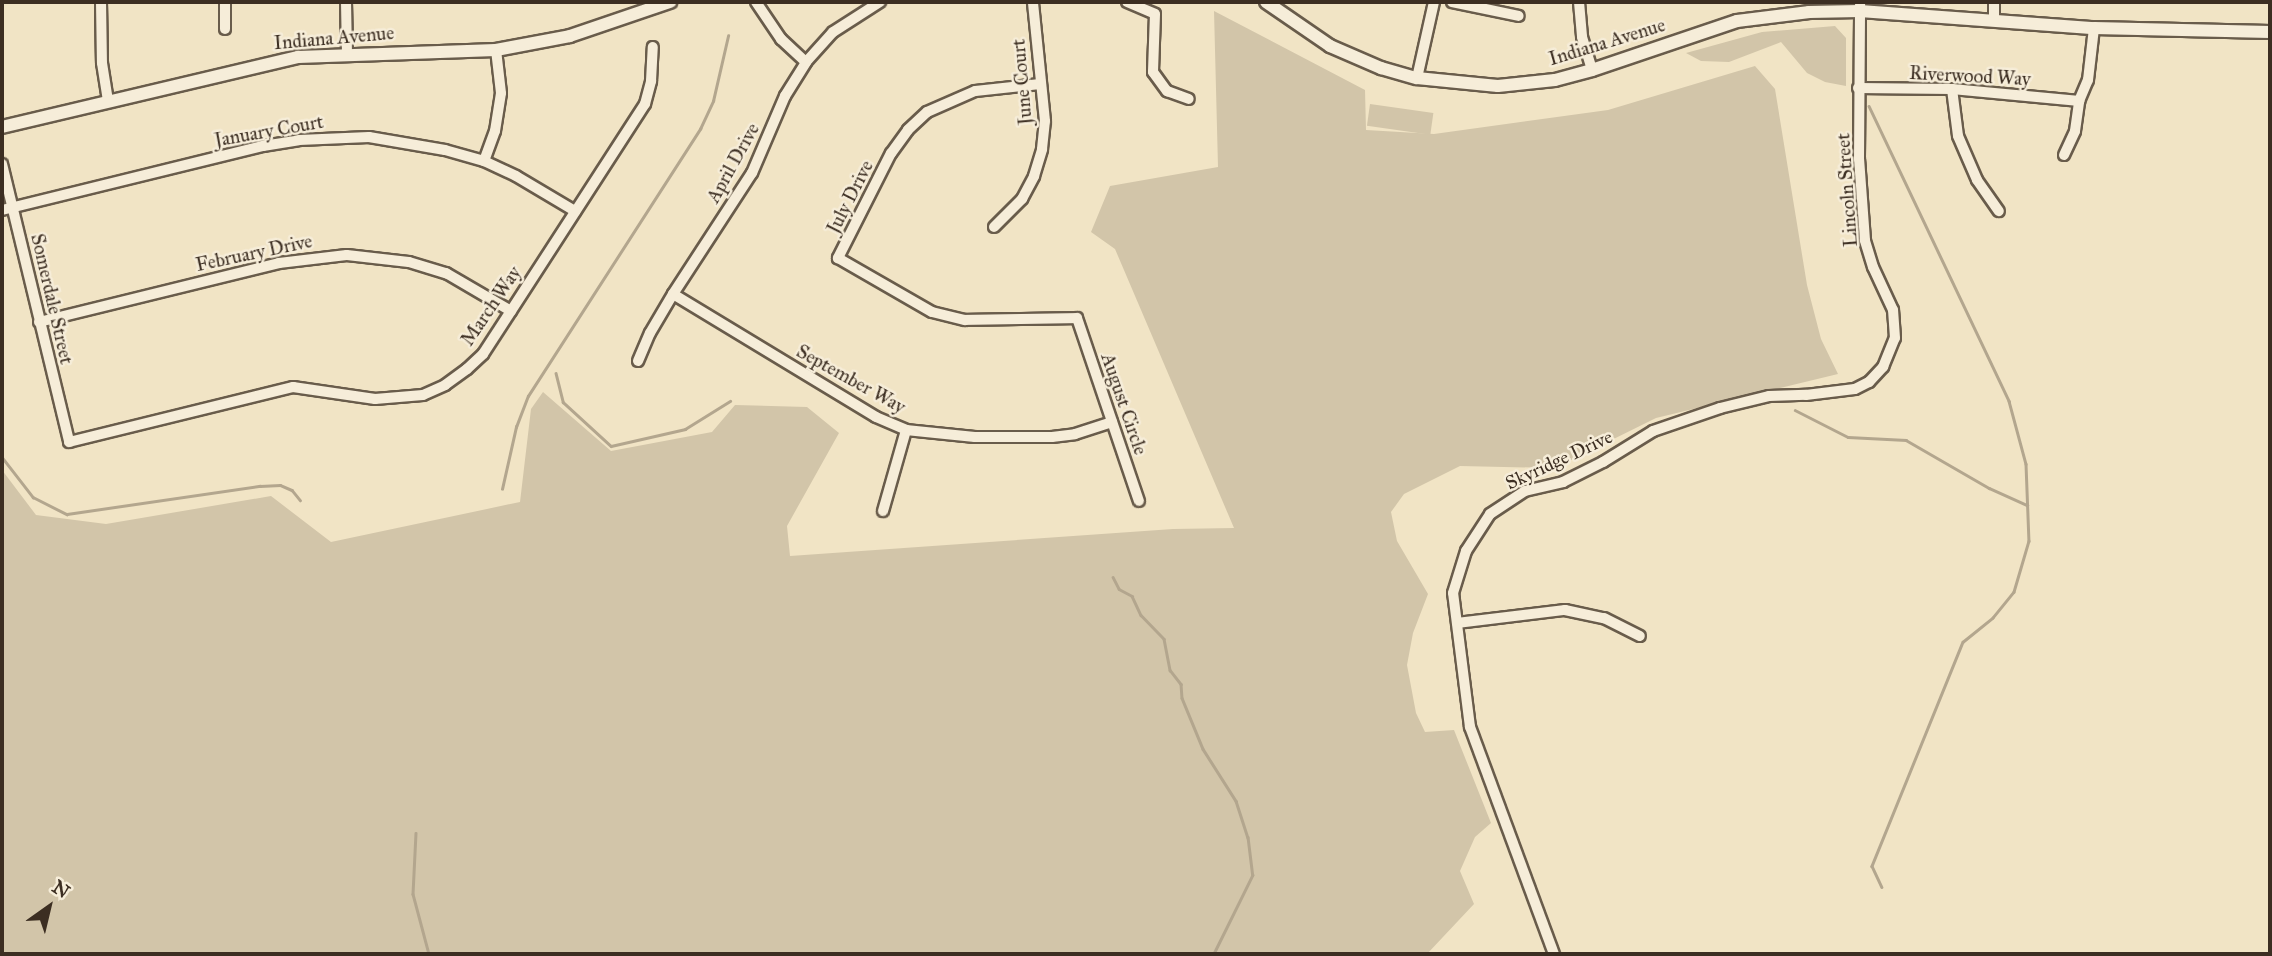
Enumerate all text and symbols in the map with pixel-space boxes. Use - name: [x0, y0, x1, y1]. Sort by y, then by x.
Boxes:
- street label: Indiana Avenue: [1546, 13, 1668, 71]
- street label: Indiana Avenue: [273, 21, 395, 55]
- street label: June Court: [1007, 38, 1037, 126]
- street label: Riverwood Way: [1909, 61, 2031, 91]
- street label: January Court: [213, 110, 325, 152]
- street label: April Drive: [702, 119, 764, 207]
- street label: Lincoln Street: [1832, 132, 1862, 248]
- street label: July Drive: [822, 157, 878, 237]
- street label: February Drive: [194, 230, 314, 276]
- street label: Somerdale Street: [26, 231, 78, 367]
- street label: March Way: [456, 262, 526, 350]
- street label: September Way: [793, 340, 909, 418]
- street label: August Circle: [1096, 350, 1152, 458]
- street label: Skyridge Drive: [1502, 425, 1616, 495]
- north arrow: [14, 872, 84, 942]
- text: N: [48, 875, 74, 903]

